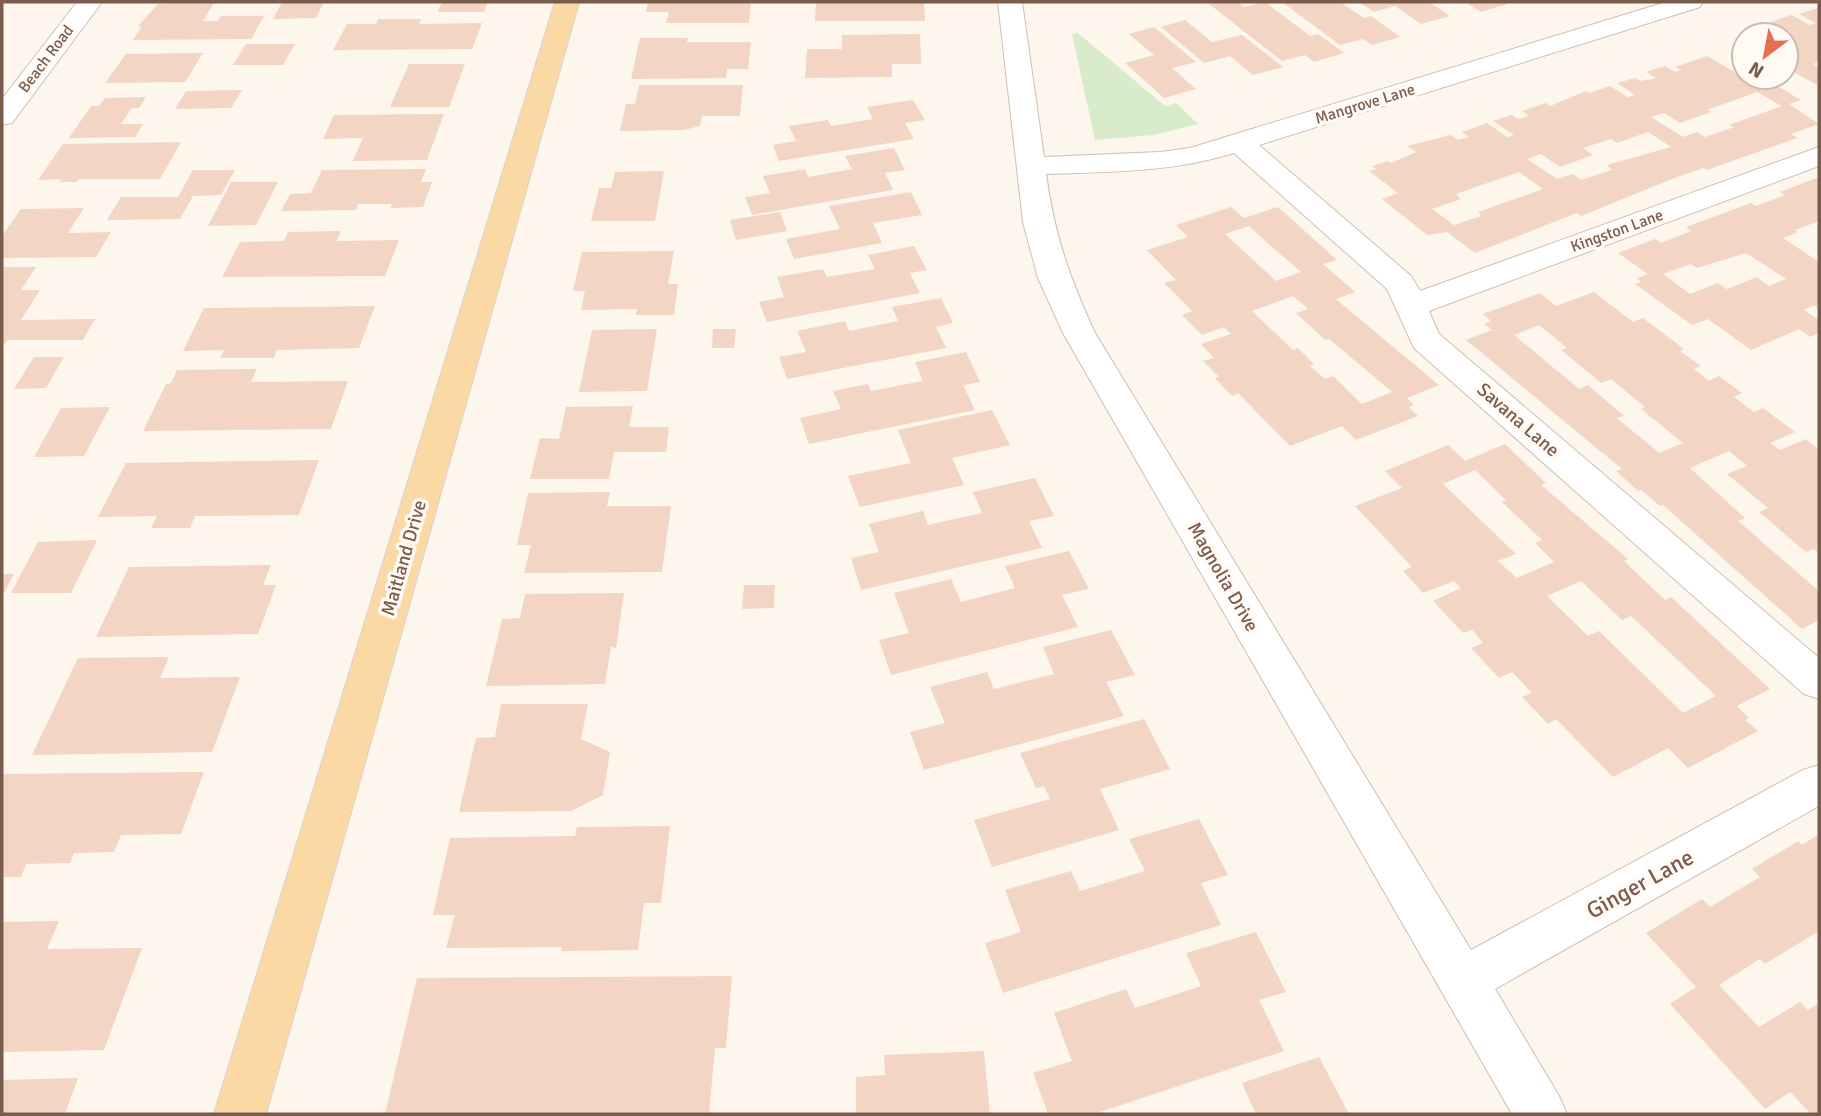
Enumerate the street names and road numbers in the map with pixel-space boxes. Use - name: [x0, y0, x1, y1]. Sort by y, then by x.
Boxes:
- street label: Beach Road: [14, 21, 78, 97]
- street label: Mangrove Lane: [1313, 79, 1417, 129]
- street label: Kingston Lane: [1568, 205, 1666, 257]
- street label: Savana Lane: [1472, 378, 1564, 462]
- street label: Maitland Drive: [376, 497, 432, 619]
- street label: Magnolia Drive: [1182, 518, 1264, 636]
- street label: Ginger Lane: [1581, 843, 1699, 925]

